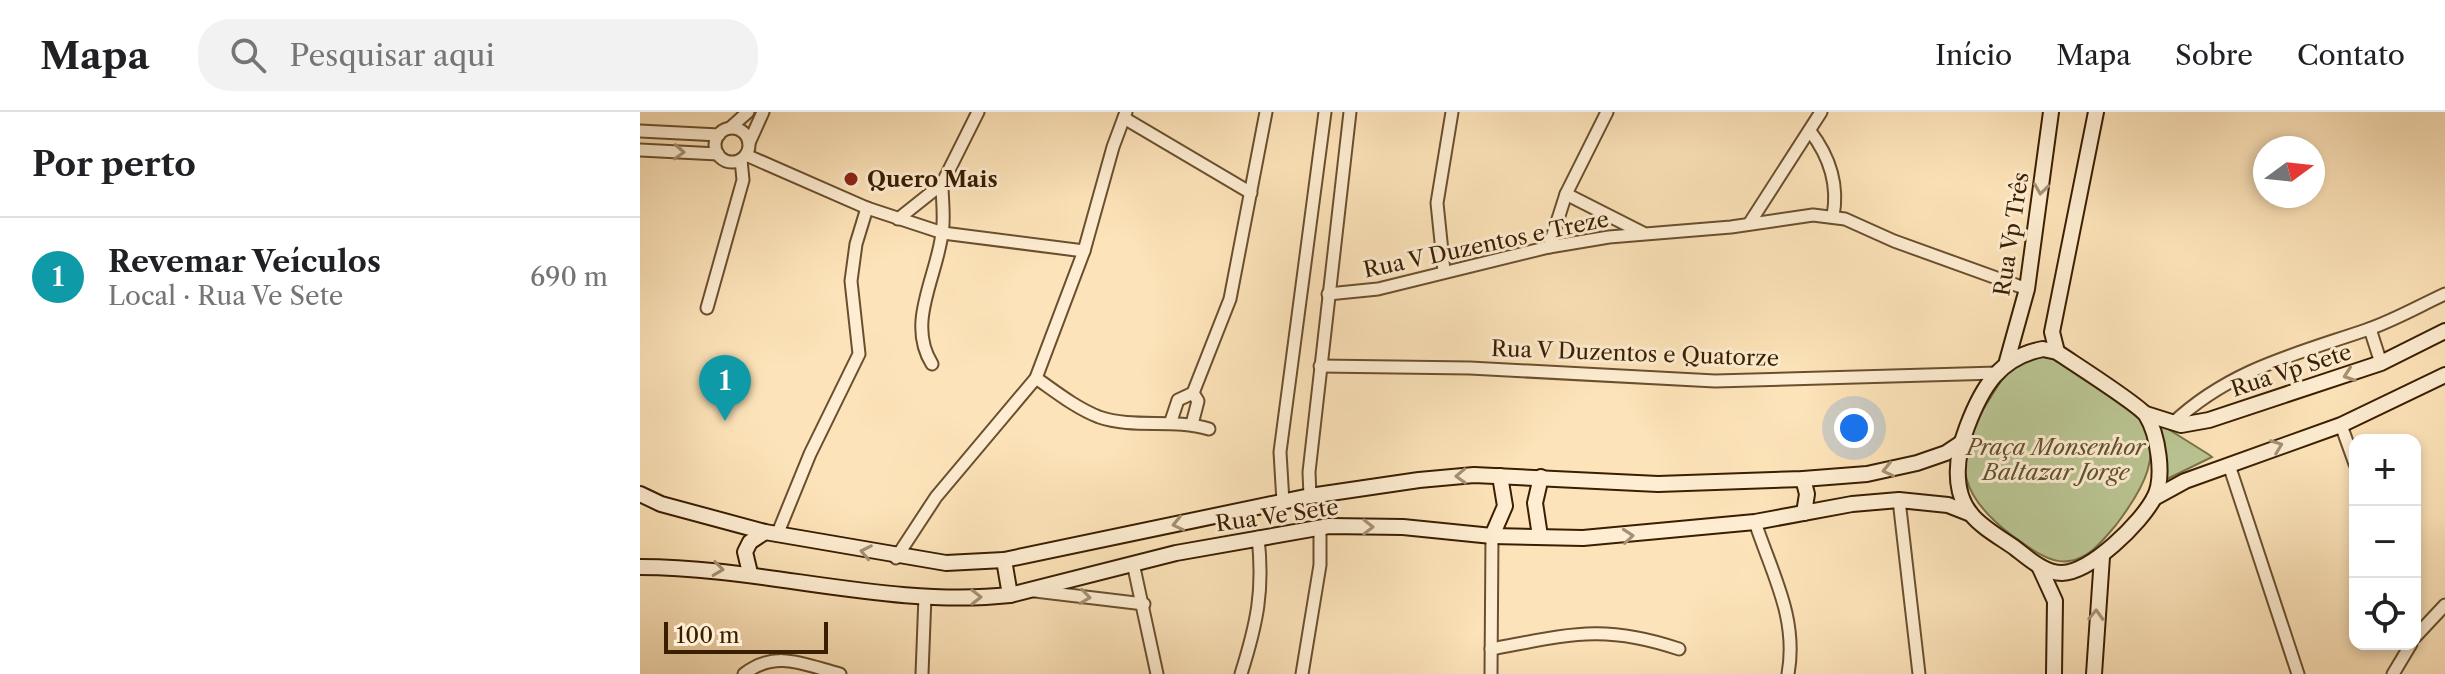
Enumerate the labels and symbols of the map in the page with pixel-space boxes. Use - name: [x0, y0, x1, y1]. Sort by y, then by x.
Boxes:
- north arrow: [2253, 136, 2325, 208]
- one-way arrow: [673, 143, 686, 160]
- place label: Quero Mais: [867, 166, 998, 193]
- marker: Quero Mais: [842, 170, 860, 188]
- street label: Rua Vp Três: [1988, 170, 2035, 298]
- one-way arrow: [2033, 182, 2050, 196]
- street label: Rua V Duzentos e Treze: [1361, 205, 1611, 284]
- street label: Rua V Duzentos e Quatorze: [1490, 335, 1779, 372]
- street label: Rua Vp Sete: [2227, 338, 2355, 403]
- pin: 1: [699, 355, 751, 421]
- one-way arrow: [2343, 365, 2357, 381]
- your location: [1834, 408, 1874, 448]
- park label: Praça Monsenhor Baltazar Jorge: [1964, 434, 2147, 486]
- one-way arrow: [2269, 439, 2283, 456]
- one-way arrow: [1882, 460, 1896, 477]
- one-way arrow: [1454, 467, 1467, 484]
- street label: Rua Ve Sete: [1214, 494, 1340, 537]
- one-way arrow: [1171, 515, 1185, 532]
- one-way arrow: [1362, 518, 1375, 535]
- one-way arrow: [1622, 527, 1635, 544]
- one-way arrow: [860, 544, 874, 561]
- one-way arrow: [712, 561, 725, 578]
- one-way arrow: [1078, 588, 1092, 605]
- one-way arrow: [970, 589, 983, 606]
- one-way arrow: [2088, 608, 2105, 621]
- scale bar: [664, 618, 828, 654]

